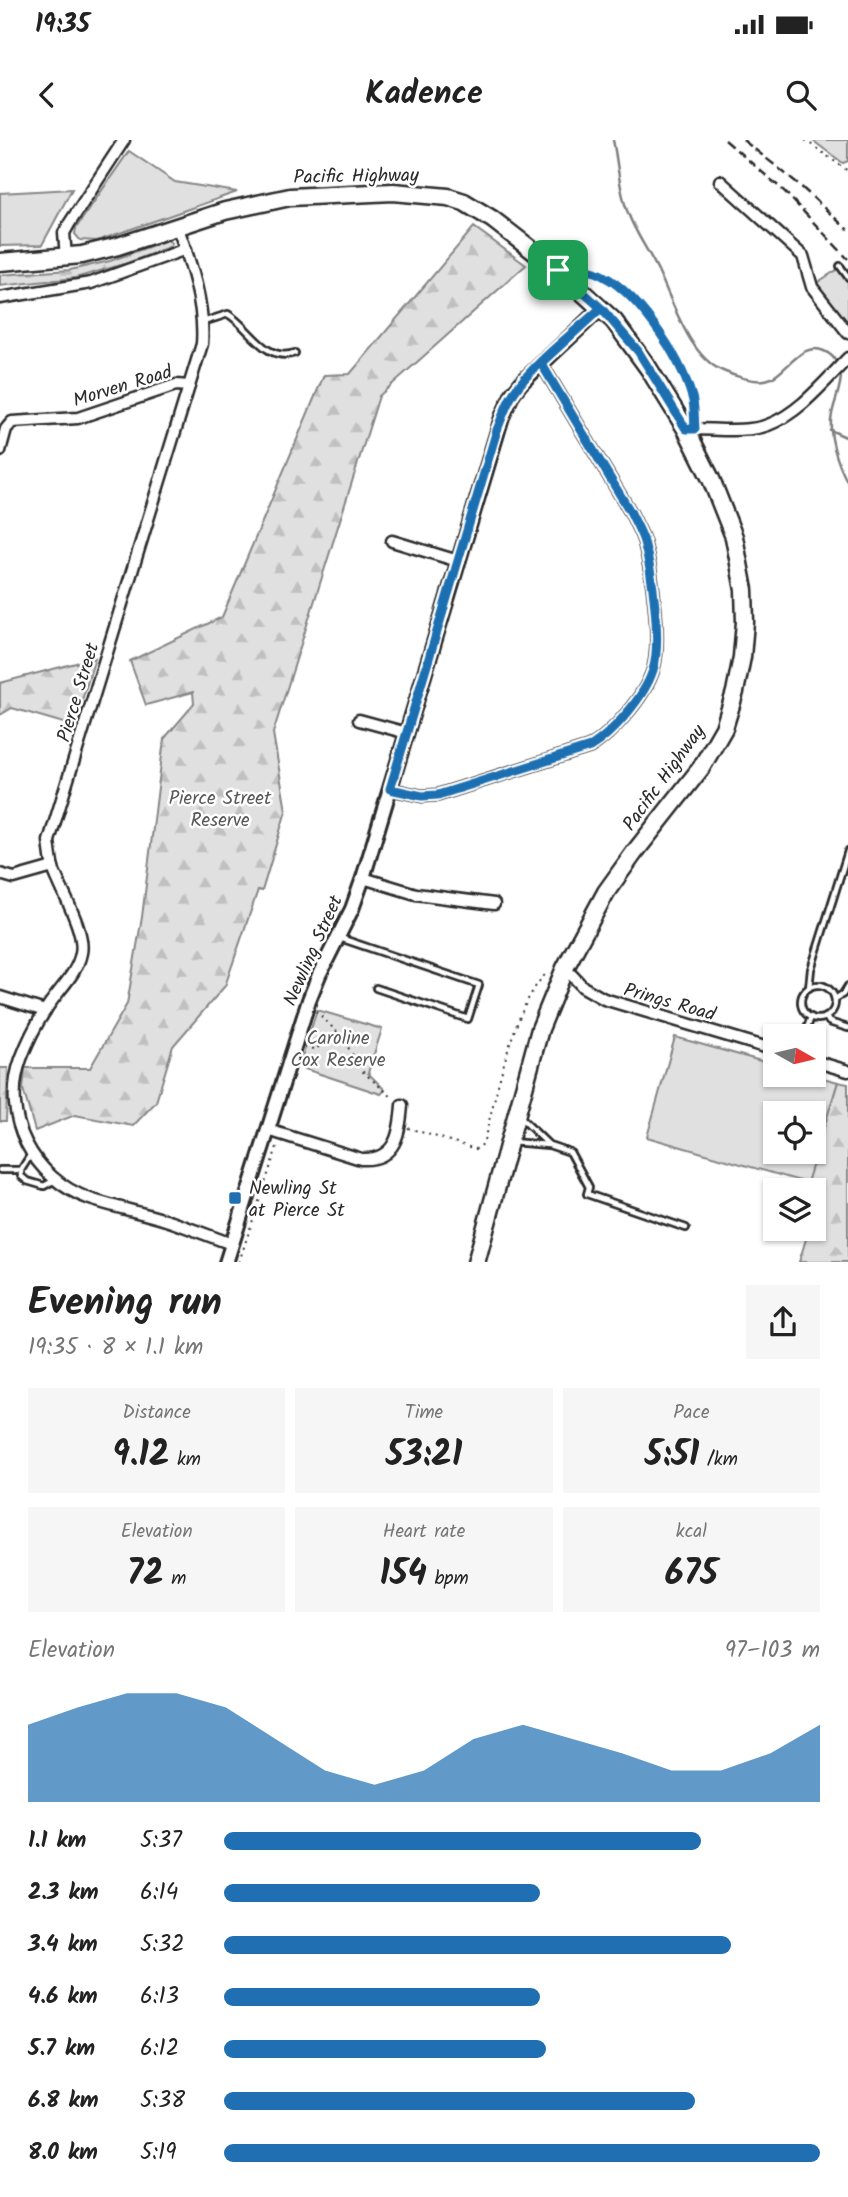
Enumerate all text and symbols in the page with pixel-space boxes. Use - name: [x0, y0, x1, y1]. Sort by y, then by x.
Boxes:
- text: 19:35: [35, 4, 90, 46]
- text: Kadence: [365, 69, 483, 120]
- icon: back: [28, 76, 66, 114]
- icon: search: [782, 76, 820, 114]
- street label: Pacific Highway: [293, 161, 420, 193]
- pin: [528, 240, 588, 300]
- icon: arrive: [539, 251, 577, 289]
- street label: Morven Road: [69, 357, 176, 416]
- street label: Pierce Street: [50, 639, 108, 746]
- street label: Pacific Highway: [616, 718, 714, 838]
- park label: Pierce Street Reserve: [169, 784, 272, 836]
- street label: Newling Street: [276, 890, 352, 1011]
- street label: Prings Road: [620, 976, 719, 1030]
- park label: Caroline Cox Reserve: [291, 1024, 386, 1076]
- north arrow: [763, 1024, 826, 1087]
- map controls: [763, 1024, 826, 1241]
- button: locate: [763, 1101, 826, 1164]
- place label: Newling St at Pierce St: [249, 1174, 345, 1226]
- button: layers: [763, 1178, 826, 1241]
- marker: Newling St at Pierce St: [227, 1190, 243, 1206]
- text: Evening run: [28, 1274, 222, 1334]
- button: share: [746, 1285, 820, 1359]
- text: 19:35 · 8 × 1.1 km: [28, 1330, 203, 1366]
- text: Distance: [123, 1398, 191, 1428]
- text: Time: [405, 1398, 443, 1428]
- text: Pace: [673, 1398, 709, 1428]
- text: 9.12: [112, 1428, 169, 1484]
- text: 53:21: [386, 1428, 462, 1484]
- text: 5:51: [645, 1428, 699, 1484]
- text: km: [169, 1445, 201, 1475]
- text: /km: [699, 1445, 738, 1475]
- text: Elevation: [121, 1517, 193, 1547]
- text: Heart rate: [383, 1517, 465, 1547]
- text: kcal: [676, 1517, 707, 1547]
- text: 72: [127, 1547, 164, 1603]
- text: 154: [379, 1547, 427, 1603]
- text: 675: [665, 1547, 718, 1603]
- text: m: [164, 1564, 187, 1594]
- text: bpm: [427, 1564, 469, 1594]
- text: Elevation: [28, 1633, 115, 1669]
- text: 97–103 m: [725, 1633, 820, 1669]
- text: 1.1 km: [28, 1823, 86, 1859]
- text: 5:37: [140, 1823, 182, 1859]
- text: 2.3 km: [28, 1875, 98, 1911]
- text: 6:14: [140, 1875, 178, 1911]
- text: 3.4 km: [28, 1927, 98, 1963]
- text: 5:32: [140, 1927, 185, 1963]
- text: 4.6 km: [28, 1979, 97, 2015]
- text: 6:13: [140, 1979, 179, 2015]
- text: 5.7 km: [28, 2031, 95, 2067]
- text: 6:12: [140, 2031, 179, 2067]
- text: 6.8 km: [28, 2083, 99, 2119]
- text: 5:38: [140, 2083, 185, 2119]
- text: 8.0 km: [28, 2135, 98, 2171]
- text: 5:19: [140, 2135, 176, 2171]

